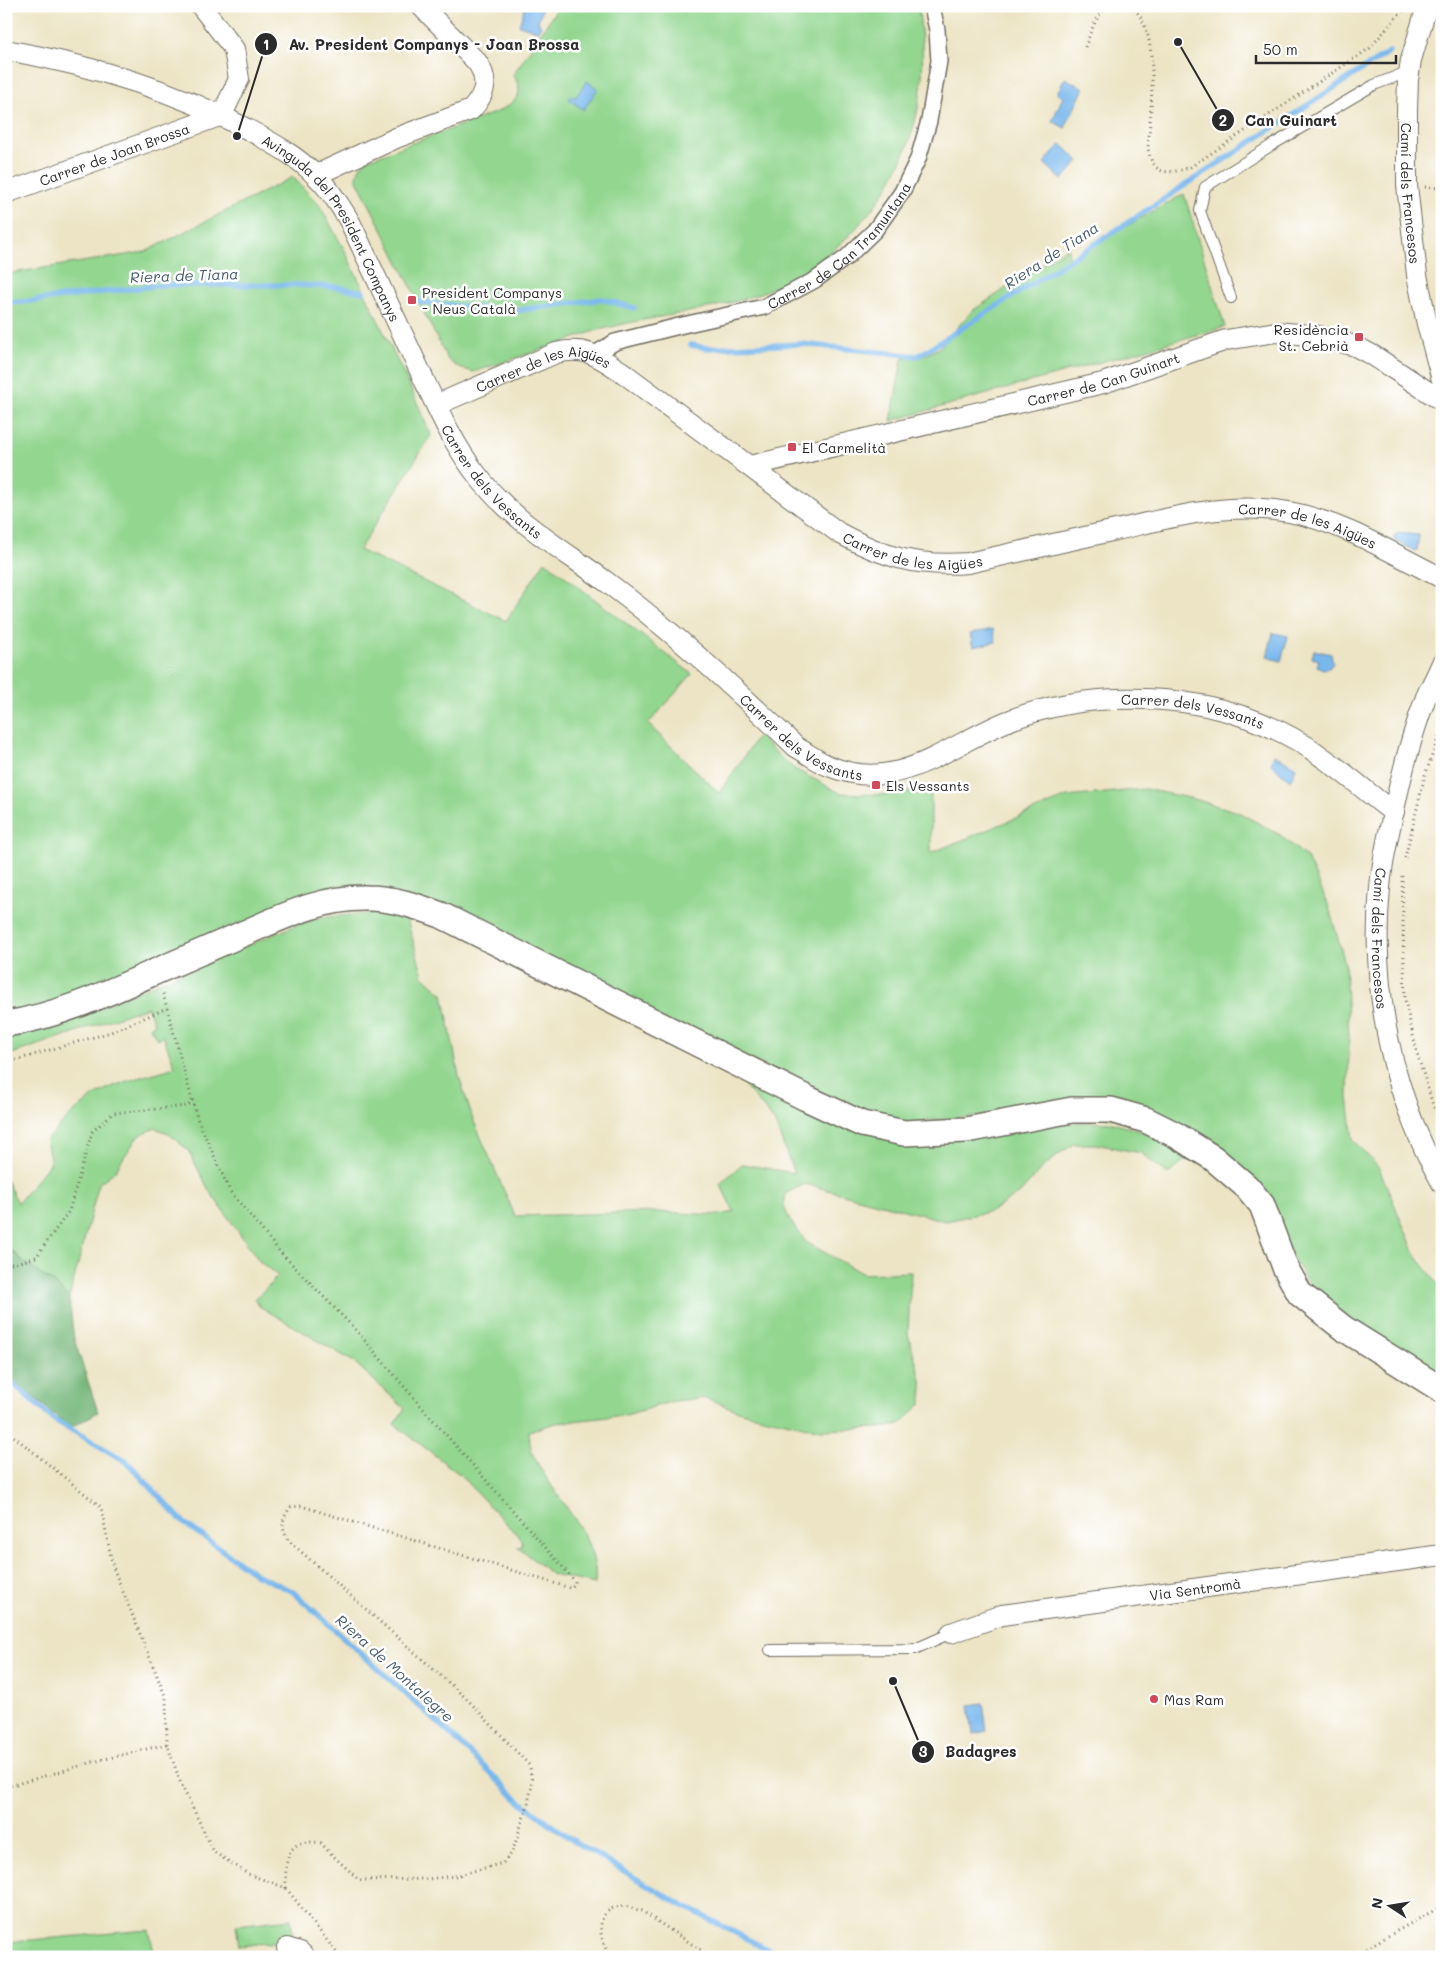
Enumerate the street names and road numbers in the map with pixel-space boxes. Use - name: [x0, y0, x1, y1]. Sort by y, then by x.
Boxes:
- street label: Carrer de Joan Brossa: [36, 118, 192, 190]
- street label: Camí dels Francesos: [1397, 123, 1425, 265]
- street label: Avinguda del President Companys: [259, 130, 405, 325]
- street label: Carrer de Can Tramuntana: [764, 179, 915, 313]
- street label: Carrer de les Aigües: [473, 341, 615, 396]
- street label: Carrer de Can Guinart: [1025, 347, 1182, 410]
- street label: Carrer dels Vessants: [438, 421, 546, 543]
- street label: Carrer de les Aigües: [1238, 499, 1380, 552]
- street label: Carrer de les Aigües: [840, 527, 984, 573]
- street label: Carrer dels Vessants: [736, 689, 863, 784]
- street label: Carrer dels Vessants: [1121, 689, 1267, 733]
- street label: Camí dels Francesos: [1368, 867, 1392, 1010]
- street label: Via Sentromà: [1148, 1573, 1242, 1604]

